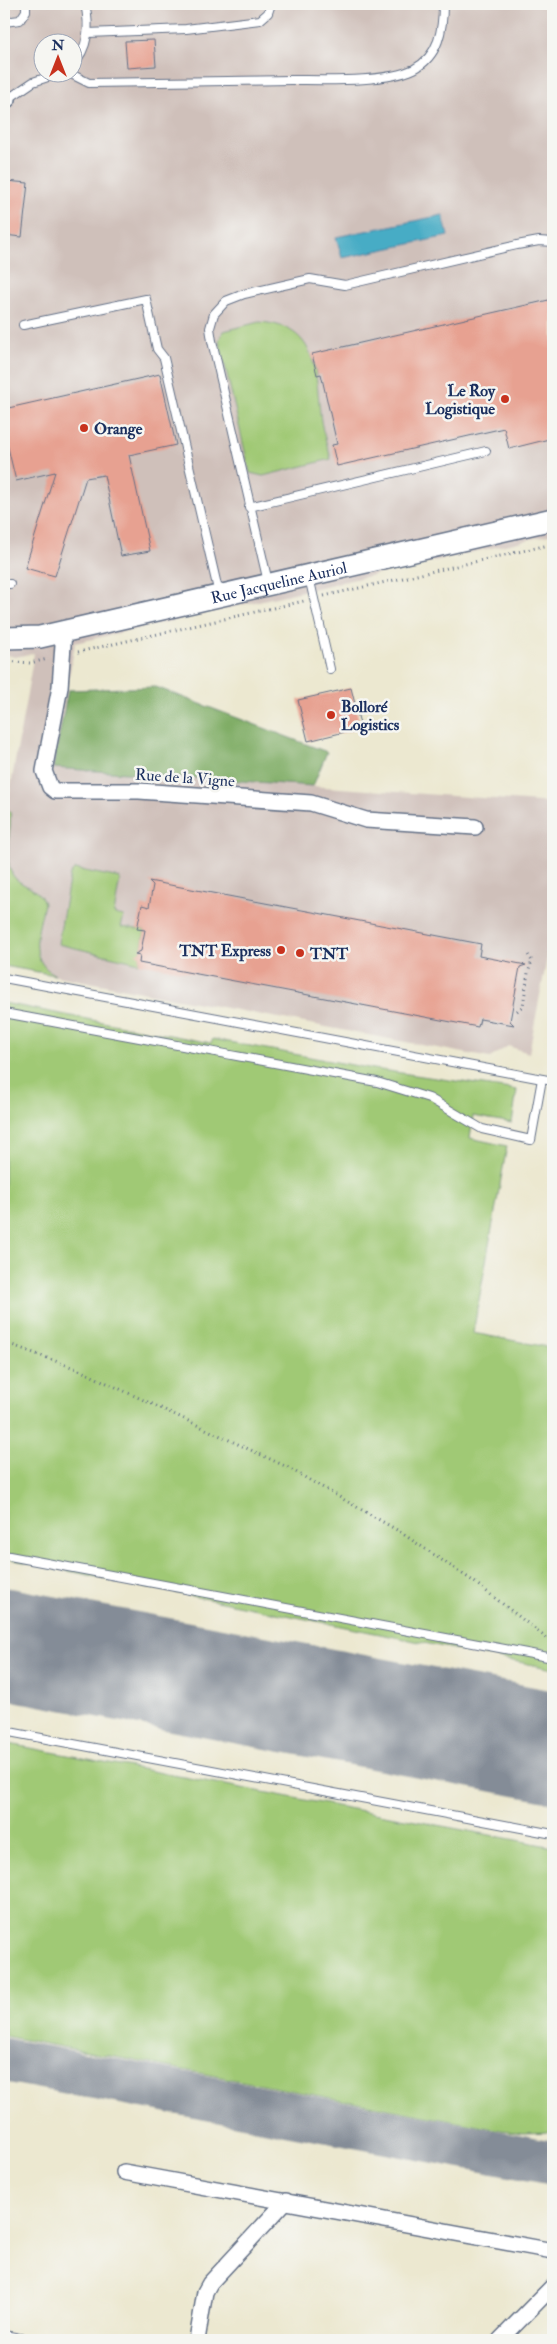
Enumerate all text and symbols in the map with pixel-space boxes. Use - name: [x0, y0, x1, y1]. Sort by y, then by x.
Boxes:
- north arrow: [32, 32, 82, 82]
- text: N: [51, 37, 65, 54]
- place label: Le Roy Logistique: [425, 381, 496, 420]
- marker: Le Roy Logistique: [499, 393, 511, 405]
- place label: Orange: [94, 419, 143, 440]
- marker: Orange: [78, 422, 90, 434]
- street label: Rue Jacqueline Auriol: [209, 558, 349, 608]
- place label: Bolloré Logistics: [341, 697, 400, 736]
- marker: Bolloré Logistics: [325, 709, 337, 721]
- street label: Rue de la Vigne: [134, 765, 236, 791]
- place label: TNT Express: [178, 941, 272, 962]
- marker: TNT Express: [275, 944, 287, 956]
- place label: TNT: [309, 944, 349, 964]
- marker: TNT: [294, 947, 306, 959]

